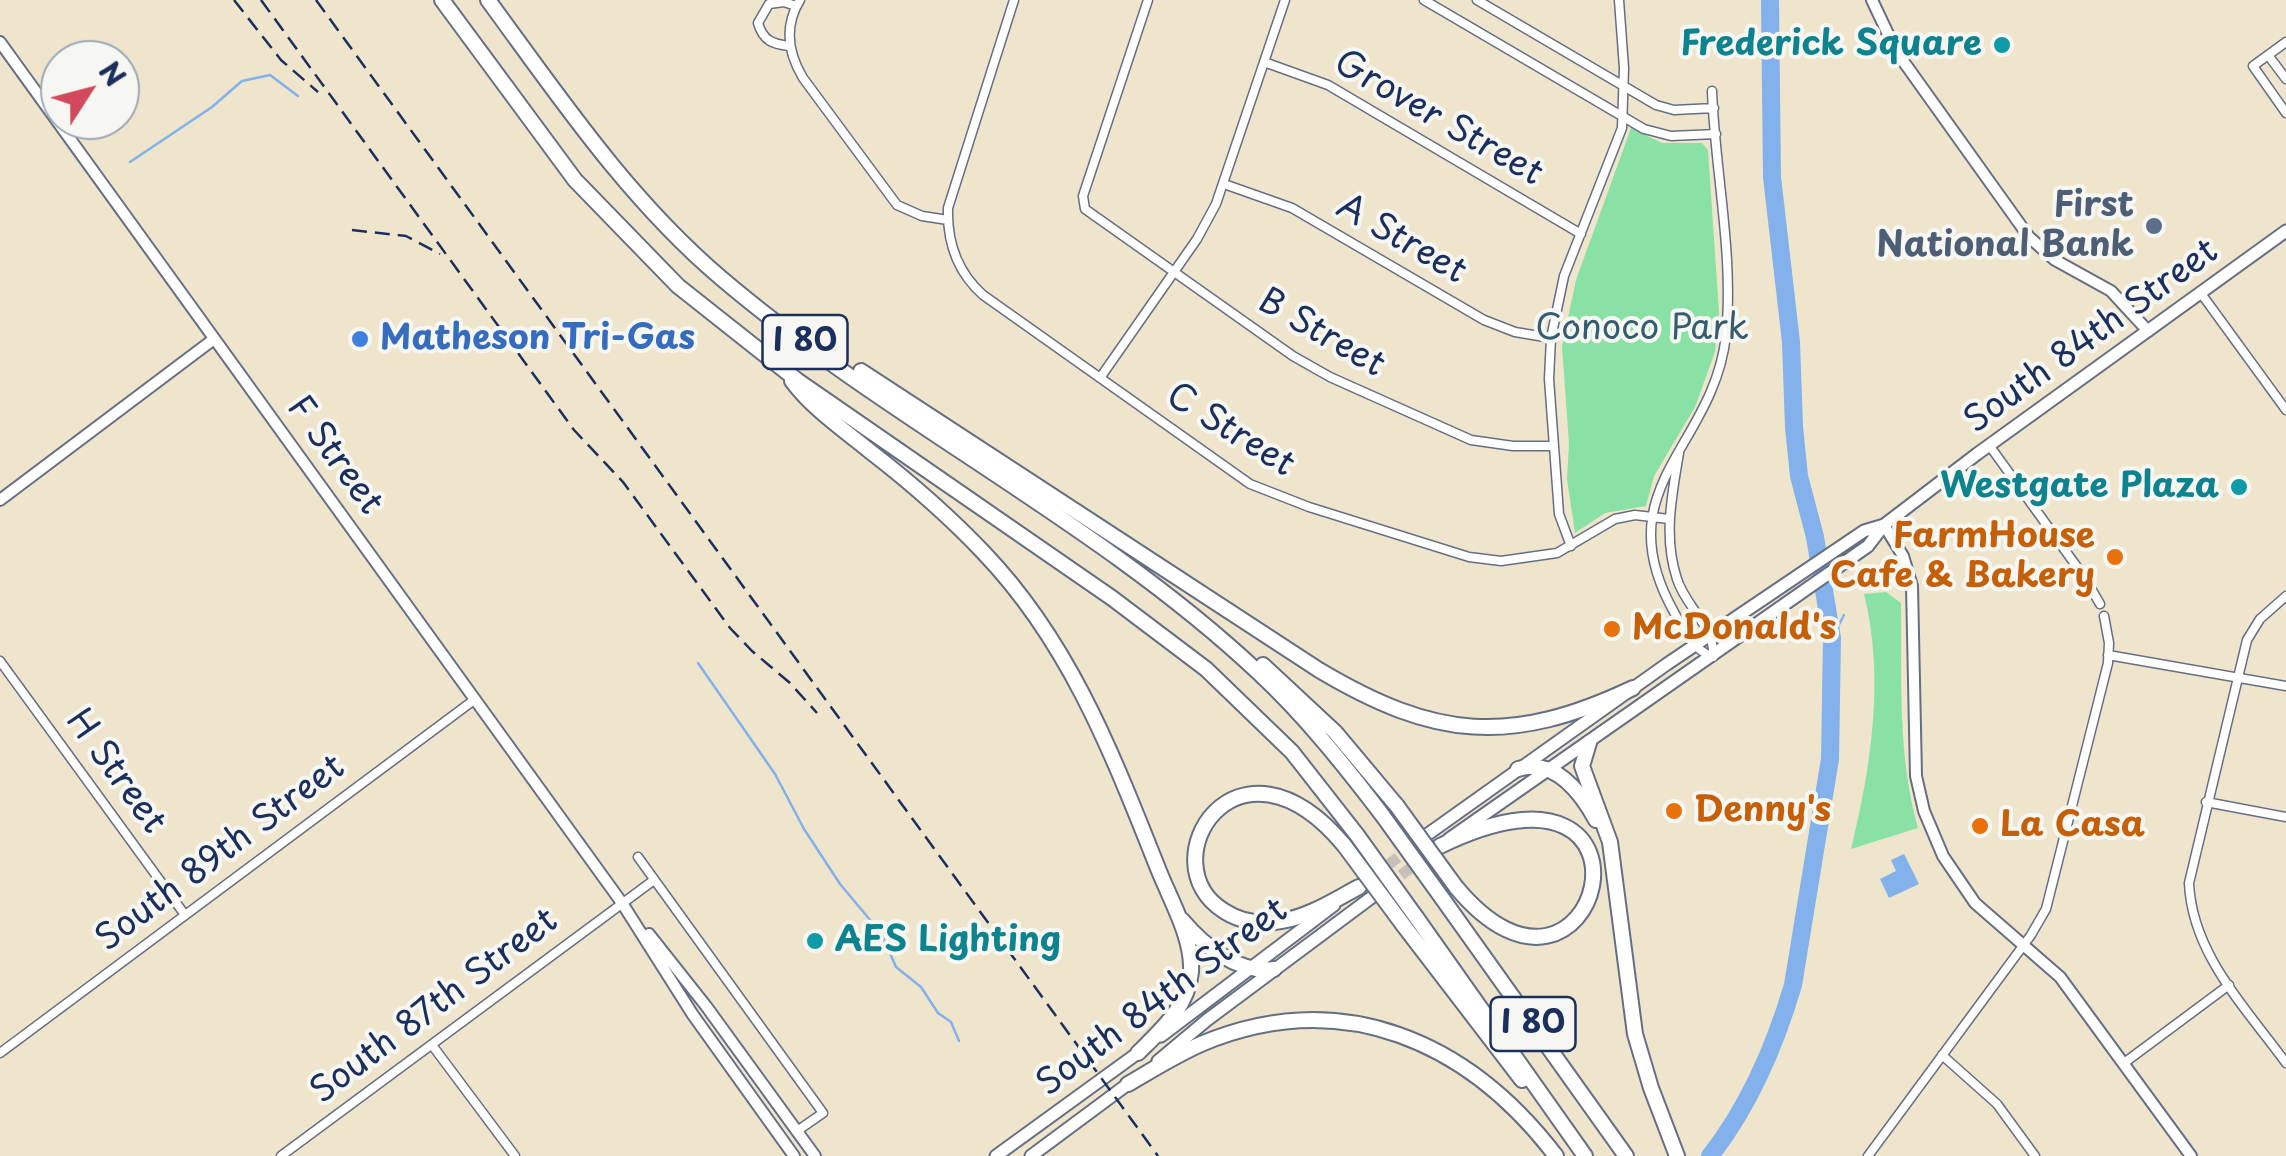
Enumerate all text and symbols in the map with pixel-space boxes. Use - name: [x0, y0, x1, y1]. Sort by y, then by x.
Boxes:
- place label: Frederick Square: [1680, 24, 1982, 66]
- marker: Frederick Square: [1991, 34, 2013, 56]
- north arrow: [40, 40, 140, 140]
- street label: Grover Street: [1326, 42, 1550, 196]
- text: N: [89, 52, 137, 95]
- place label: First National Bank: [1877, 185, 2134, 267]
- street label: A Street: [1329, 186, 1473, 294]
- marker: First National Bank: [2143, 215, 2165, 237]
- street label: South 84th Street: [1957, 231, 2227, 443]
- street label: B Street: [1250, 281, 1392, 387]
- park label: Conoco Park: [1535, 308, 1749, 350]
- road number: I 80: [762, 315, 848, 369]
- place label: Matheson Tri-Gas: [380, 318, 695, 360]
- marker: Matheson Tri-Gas: [349, 328, 371, 350]
- street label: C Street: [1158, 375, 1302, 487]
- street label: F Street: [277, 389, 391, 523]
- place label: Westgate Plaza: [1940, 466, 2219, 508]
- marker: Westgate Plaza: [2228, 476, 2250, 498]
- place label: FarmHouse Cafe & Bakery: [1830, 516, 2095, 598]
- marker: FarmHouse Cafe & Bakery: [2104, 546, 2126, 568]
- place label: McDonald's: [1632, 608, 1837, 650]
- marker: McDonald's: [1601, 618, 1623, 640]
- street label: H Street: [56, 702, 174, 842]
- street label: South 89th Street: [89, 747, 353, 961]
- place label: Denny's: [1694, 790, 1831, 832]
- marker: Denny's: [1663, 800, 1685, 822]
- place label: La Casa: [2000, 805, 2145, 847]
- marker: La Casa: [1969, 815, 1991, 837]
- street label: South 84th Street: [1029, 890, 1297, 1106]
- street label: South 87th Street: [303, 901, 567, 1113]
- place label: AES Lighting: [835, 920, 1061, 962]
- marker: AES Lighting: [804, 930, 826, 952]
- road number: I 80: [1490, 997, 1576, 1051]

